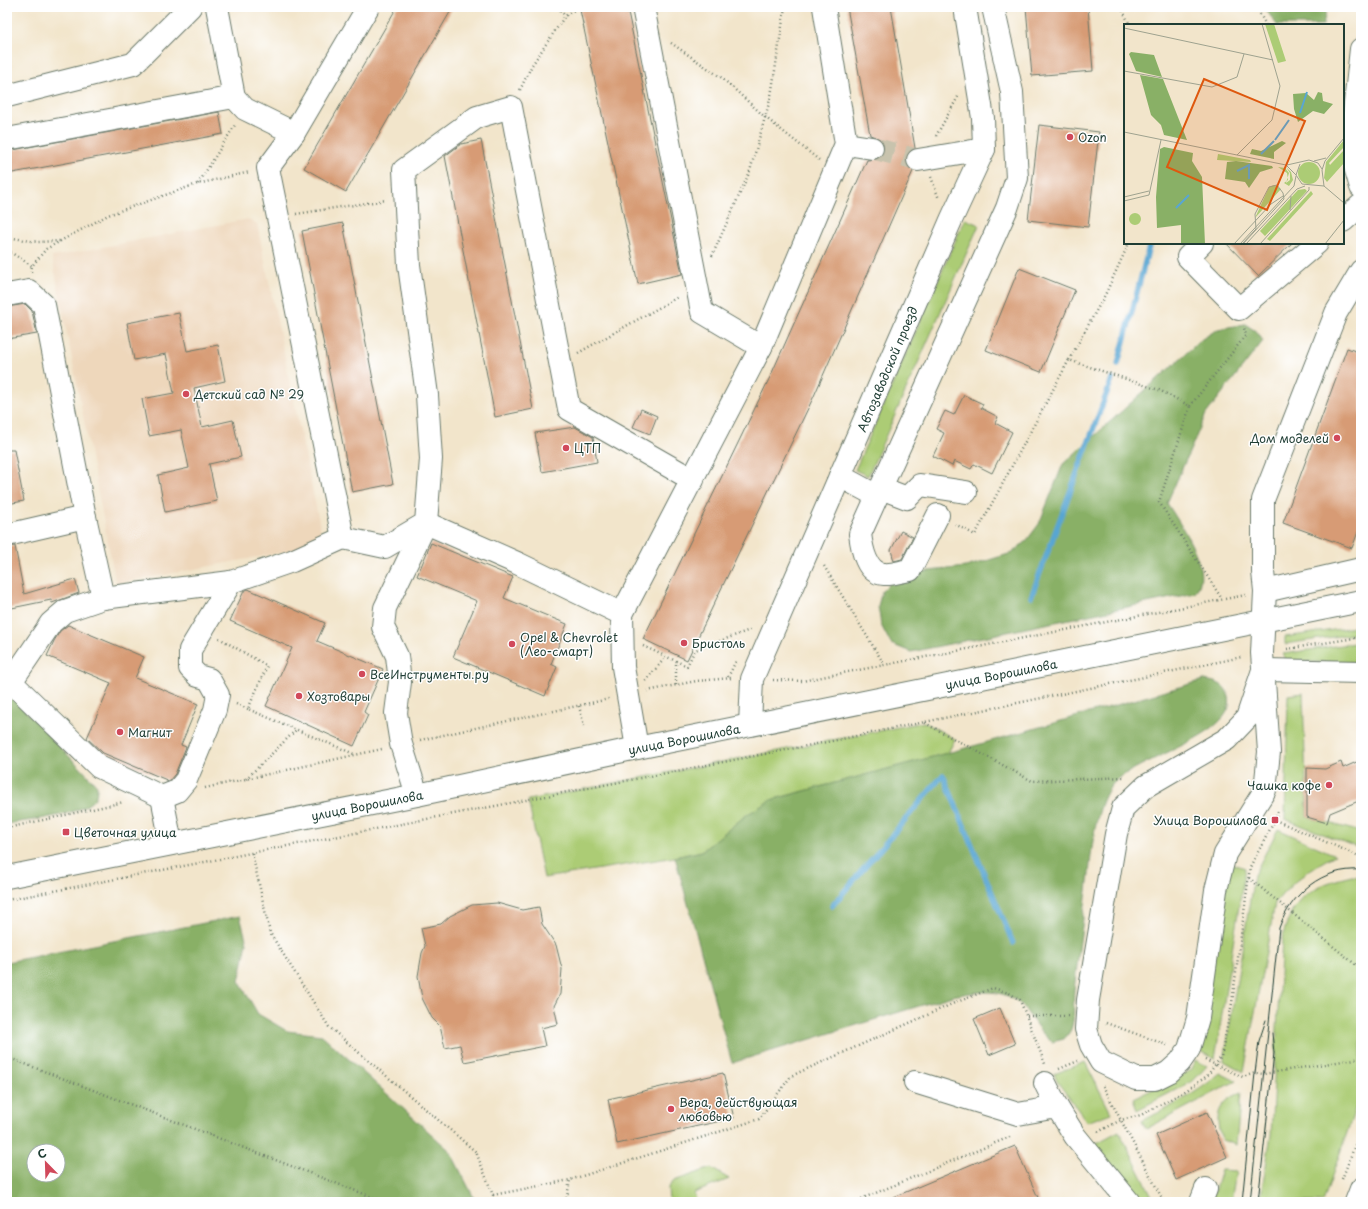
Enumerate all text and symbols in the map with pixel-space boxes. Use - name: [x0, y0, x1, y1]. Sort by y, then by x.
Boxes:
- inset map: [1124, 24, 1344, 244]
- place label: Ozon: [1078, 128, 1107, 146]
- marker: Ozon: [1065, 132, 1075, 142]
- street label: Автозаводской проезд: [852, 303, 922, 435]
- place label: Детский сад № 29: [193, 385, 304, 403]
- marker: Детский сад № 29: [181, 389, 191, 399]
- place label: Дом моделей: [1249, 429, 1329, 447]
- marker: Дом моделей: [1332, 433, 1342, 443]
- place label: ЦТП: [574, 439, 601, 457]
- marker: ЦТП: [561, 443, 571, 453]
- place label: Opel & Chevrolet (Лео-смарт): [520, 628, 618, 660]
- place label: Бристоль: [692, 634, 745, 652]
- marker: Бристоль: [679, 638, 689, 648]
- marker: Opel & Chevrolet (Лео-смарт): [507, 639, 517, 649]
- street label: улица Ворошилова: [943, 654, 1059, 694]
- place label: ВсеИнструменты.ру: [370, 665, 489, 683]
- marker: ВсеИнструменты.ру: [357, 669, 367, 679]
- place label: Хозтовары: [307, 687, 370, 705]
- marker: Хозтовары: [294, 691, 304, 701]
- street label: улица Ворошилова: [626, 719, 742, 759]
- place label: Магнит: [128, 723, 173, 741]
- marker: Магнит: [115, 727, 125, 737]
- place label: Чашка кофе: [1247, 776, 1321, 794]
- marker: Чашка кофе: [1324, 780, 1334, 790]
- street label: улица Ворошилова: [309, 785, 425, 825]
- place label: Улица Ворошилова: [1154, 811, 1268, 829]
- marker: Улица Ворошилова: [1270, 815, 1280, 825]
- place label: Цветочная улица: [74, 823, 177, 841]
- marker: Цветочная улица: [61, 827, 71, 837]
- place label: Вера, действующая любовью: [678, 1093, 798, 1125]
- marker: Вера, действующая любовью: [666, 1104, 676, 1114]
- north arrow: [26, 1143, 66, 1183]
- text: С: [35, 1144, 49, 1163]

